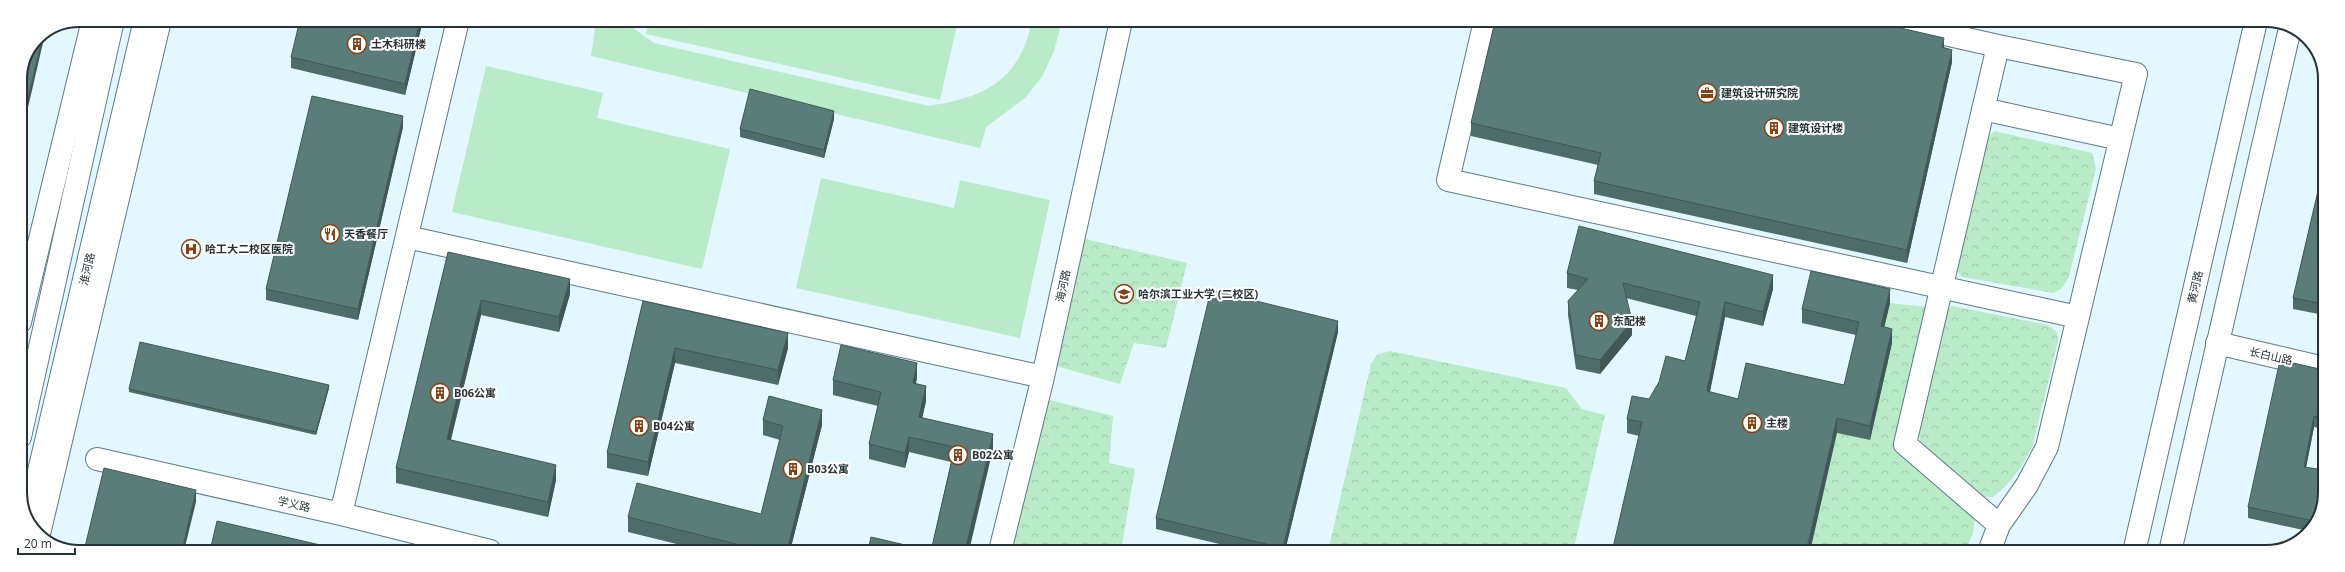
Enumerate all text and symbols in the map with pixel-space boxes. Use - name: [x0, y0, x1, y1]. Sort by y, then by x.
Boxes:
- building icon: 土木科研楼: [346, 33, 368, 55]
- place label: 土木科研楼: [371, 36, 426, 51]
- office icon: 建筑设计研究院: [1696, 82, 1718, 104]
- place label: 建筑设计研究院: [1721, 85, 1798, 100]
- building icon: 建筑设计楼: [1763, 117, 1785, 139]
- place label: 建筑设计楼: [1788, 120, 1843, 135]
- restaurant icon: 天香餐厅: [319, 223, 341, 245]
- place label: 天香餐厅: [344, 226, 388, 241]
- hospital icon: 哈工大二校区医院: [180, 238, 202, 260]
- place label: 哈工大二校区医院: [205, 241, 293, 256]
- street label: 淮河路: [75, 251, 98, 287]
- street label: 海河路: [1052, 268, 1073, 304]
- street label: 黄河路: [2183, 269, 2206, 305]
- school or university icon: 哈尔滨工业大学 (二校区): [1113, 283, 1135, 305]
- place label: 哈尔滨工业大学 (二校区): [1138, 286, 1259, 301]
- building icon: 东配楼: [1588, 310, 1610, 332]
- place label: 东配楼: [1613, 313, 1646, 328]
- street label: 长白山路: [2248, 343, 2294, 368]
- building icon: B06公寓: [429, 382, 451, 404]
- place label: B06公寓: [454, 385, 496, 400]
- building icon: 主楼: [1741, 412, 1763, 434]
- building icon: B04公寓: [628, 415, 650, 437]
- place label: 主楼: [1766, 415, 1788, 430]
- place label: B04公寓: [653, 418, 695, 433]
- building icon: B02公寓: [947, 444, 969, 466]
- place label: B02公寓: [972, 447, 1014, 462]
- building icon: B03公寓: [782, 458, 804, 480]
- place label: B03公寓: [807, 461, 849, 476]
- street label: 学义路: [276, 492, 312, 515]
- scale bar: [18, 530, 75, 556]
- text: 20 m: [24, 535, 52, 552]

